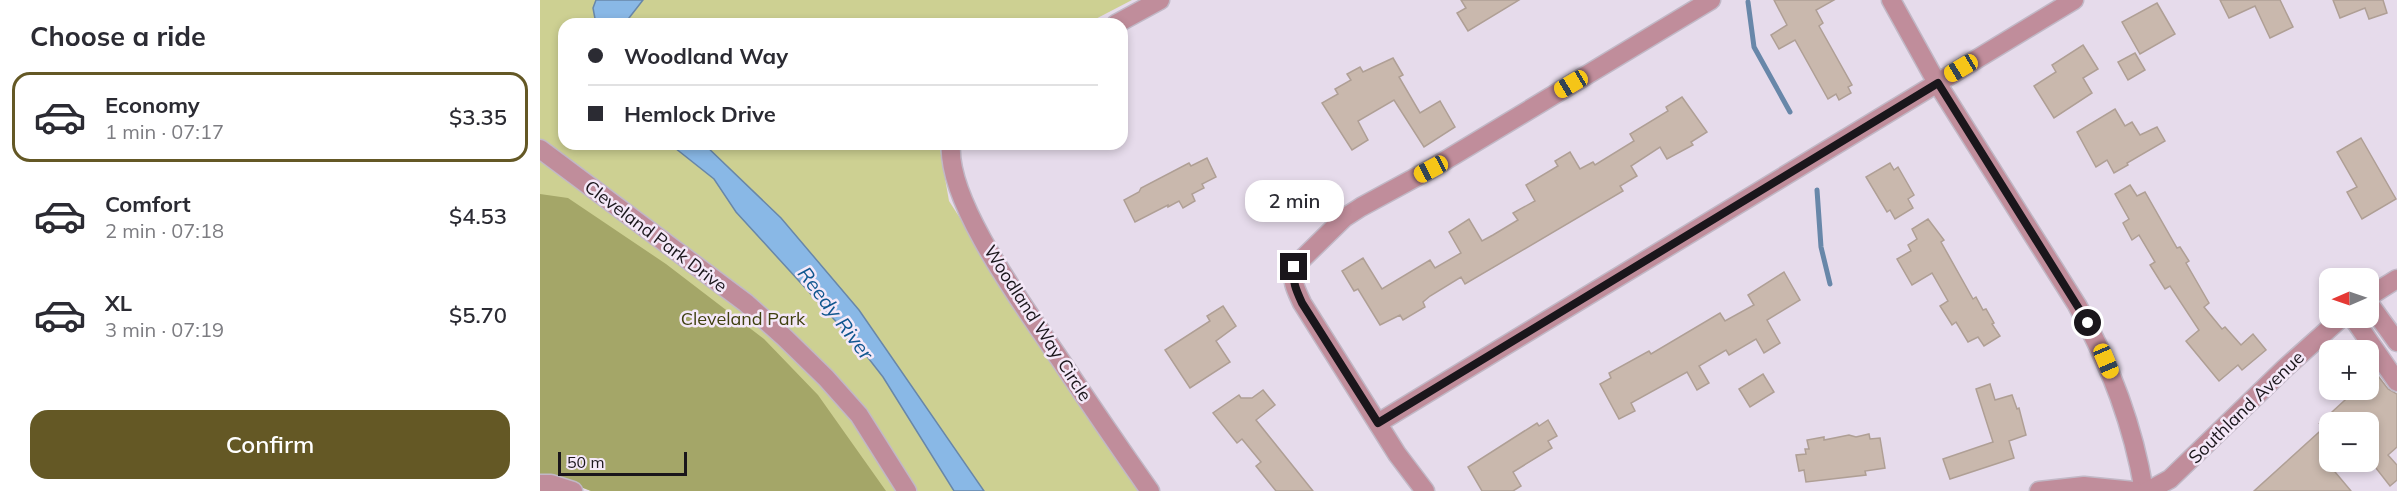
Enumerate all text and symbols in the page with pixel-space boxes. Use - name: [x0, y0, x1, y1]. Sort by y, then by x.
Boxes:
- text: Choose a ride: [30, 19, 206, 53]
- text: Woodland Way: [624, 42, 788, 70]
- car: [1941, 51, 1981, 85]
- car: [1551, 67, 1591, 101]
- icon: car: [33, 90, 87, 144]
- text: Economy: [105, 91, 200, 119]
- text: Hemlock Drive: [624, 100, 776, 128]
- text: $3.35: [449, 103, 507, 131]
- text: 1 min · 07:17: [105, 119, 224, 144]
- car: [1411, 153, 1451, 185]
- street label: Cleveland Park Drive: [580, 175, 732, 297]
- callout: 2 min: [1244, 180, 1344, 222]
- text: 2 min: [1269, 188, 1320, 213]
- icon: car: [33, 189, 87, 243]
- text: Comfort: [105, 190, 191, 218]
- text: $4.53: [449, 202, 507, 230]
- text: 2 min · 07:18: [105, 218, 224, 243]
- street label: Woodland Way Circle: [979, 241, 1097, 405]
- route end: [1280, 253, 1307, 280]
- water label: Reedy River: [793, 261, 880, 365]
- north arrow: [2319, 268, 2379, 328]
- map controls: [2319, 268, 2379, 472]
- icon: car: [33, 288, 87, 342]
- text: XL: [105, 289, 132, 317]
- text: $5.70: [449, 301, 507, 329]
- park label: Cleveland Park: [681, 307, 806, 330]
- route start: [2074, 309, 2101, 336]
- text: 3 min · 07:19: [105, 317, 224, 342]
- button: +: [2319, 340, 2379, 400]
- car: [2091, 341, 2121, 381]
- street label: Southland Avenue: [2183, 346, 2309, 468]
- button: Confirm: [30, 410, 510, 479]
- button: −: [2319, 412, 2379, 472]
- scale bar: [558, 449, 687, 476]
- text: 50 m: [567, 452, 604, 472]

